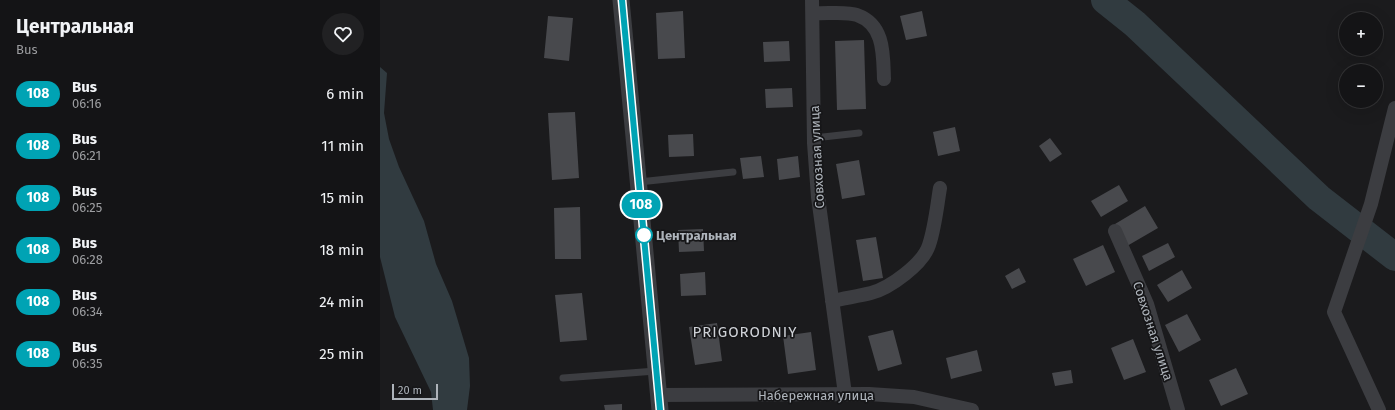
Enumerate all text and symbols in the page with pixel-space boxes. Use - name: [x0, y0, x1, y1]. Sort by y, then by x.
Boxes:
- map controls: [1339, 12, 1383, 108]
- button: +: [1339, 12, 1383, 56]
- button: heart: [322, 13, 364, 55]
- text: Центральная: [16, 15, 134, 38]
- text: Bus: [16, 42, 38, 57]
- button: −: [1339, 64, 1383, 108]
- text: Bus: [72, 78, 97, 96]
- text: 108: [27, 85, 49, 102]
- text: 6 min: [326, 85, 364, 103]
- text: 06:16: [72, 96, 101, 111]
- street label: Совхозная улица: [807, 105, 827, 209]
- text: Bus: [72, 130, 97, 148]
- text: 108: [27, 137, 49, 154]
- text: 11 min: [321, 137, 364, 155]
- text: 06:21: [72, 148, 101, 163]
- text: Bus: [72, 182, 97, 200]
- text: 108: [27, 189, 49, 206]
- text: 15 min: [320, 189, 364, 207]
- line badge: 108: [618, 192, 664, 218]
- text: 108: [630, 196, 652, 213]
- text: 06:25: [72, 200, 102, 215]
- marker: Центральная: [635, 226, 653, 244]
- place label: Центральная: [656, 228, 737, 243]
- text: Bus: [72, 234, 97, 252]
- text: 108: [27, 241, 49, 258]
- text: 18 min: [319, 241, 364, 259]
- text: 06:28: [72, 252, 103, 267]
- street label: Совхозная улица: [1130, 280, 1176, 382]
- text: Bus: [72, 286, 97, 304]
- text: 108: [27, 293, 49, 310]
- text: 24 min: [319, 293, 364, 311]
- text: 06:34: [72, 304, 103, 319]
- district label: PRIGORODNIY: [693, 323, 797, 341]
- text: Bus: [72, 338, 97, 356]
- text: 108: [27, 345, 49, 362]
- text: 25 min: [319, 345, 364, 363]
- text: 06:35: [72, 356, 102, 371]
- scale bar: [392, 382, 438, 401]
- text: 20 m: [398, 384, 422, 397]
- street label: Набережная улица: [758, 388, 874, 403]

